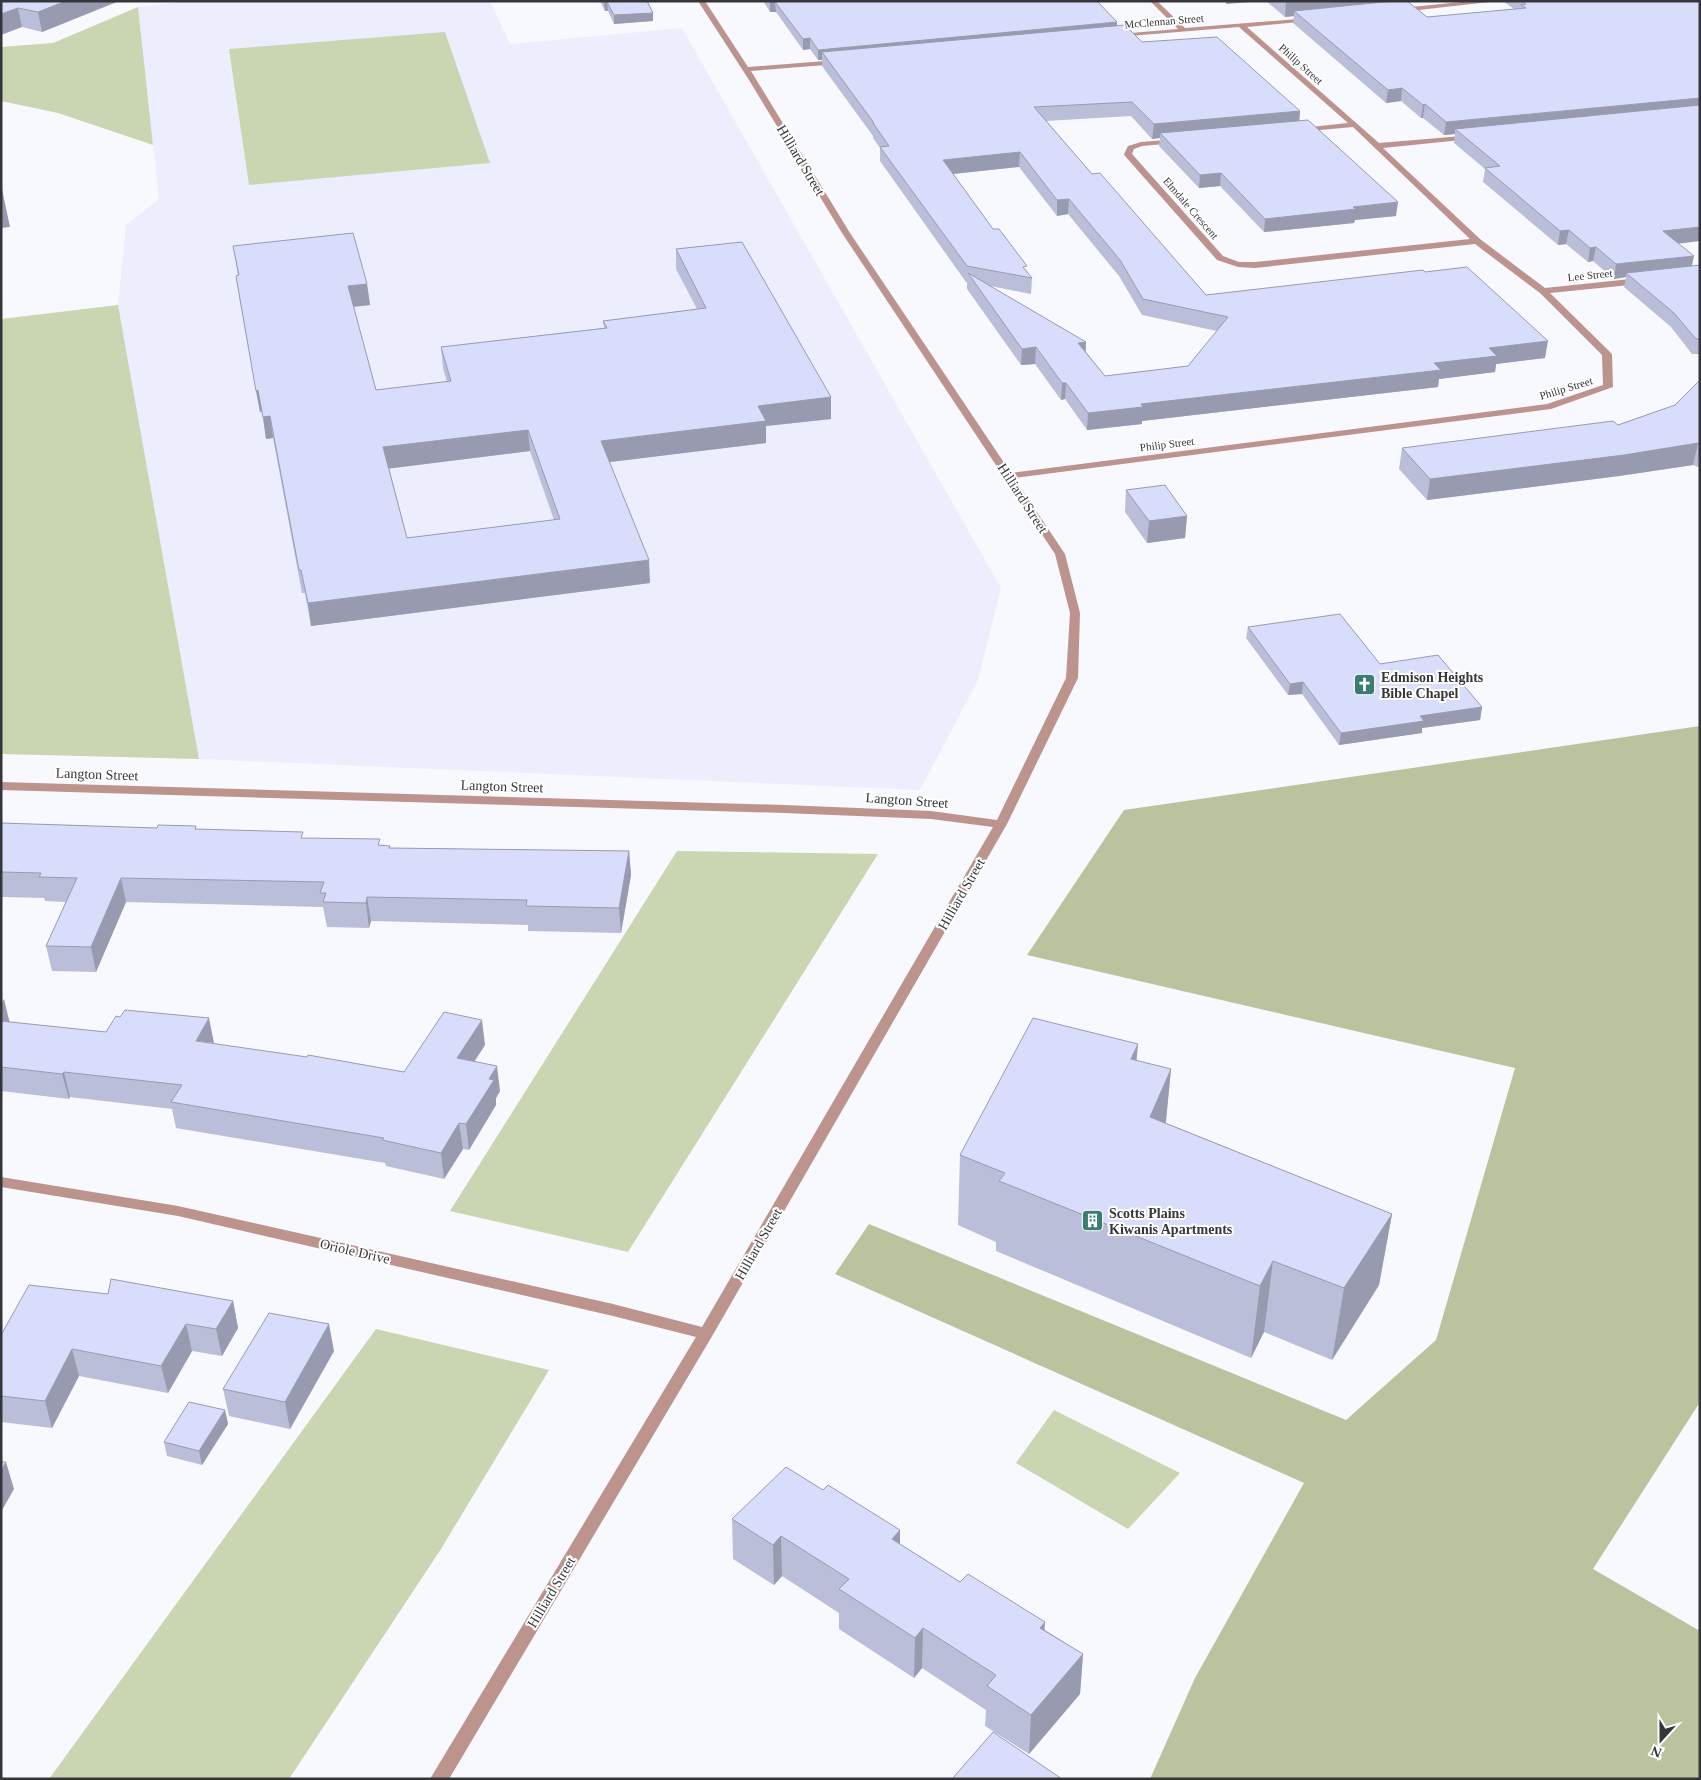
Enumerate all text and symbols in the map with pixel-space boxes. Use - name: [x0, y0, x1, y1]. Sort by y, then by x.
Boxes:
- street label: McClennan Street: [1124, 12, 1204, 30]
- street label: Philip Street: [1277, 41, 1325, 87]
- street label: Hilliard Street: [774, 122, 828, 198]
- street label: Elmdale Crescent: [1161, 175, 1221, 241]
- street label: Lee Street: [1567, 267, 1613, 283]
- street label: Philip Street: [1538, 374, 1594, 402]
- street label: Philip Street: [1139, 435, 1195, 453]
- street label: Hilliard Street: [995, 461, 1051, 536]
- place label: Edmison Heights Bible Chapel: [1381, 670, 1484, 701]
- church icon: Edmison Heights Bible Chapel: [1353, 673, 1377, 697]
- street label: Langton Street: [55, 766, 139, 783]
- street label: Langton Street: [460, 778, 544, 795]
- street label: Langton Street: [865, 790, 949, 811]
- street label: Hilliard Street: [935, 856, 988, 933]
- street label: Hilliard Street: [732, 1206, 785, 1283]
- place label: Scotts Plains Kiwanis Apartments: [1109, 1206, 1233, 1237]
- building icon: Scotts Plains Kiwanis Apartments: [1081, 1209, 1105, 1233]
- street label: Oriole Drive: [319, 1236, 391, 1267]
- street label: Hilliard Street: [524, 1554, 578, 1630]
- north arrow: [1636, 1715, 1686, 1765]
- text: N: [1649, 1743, 1664, 1760]

